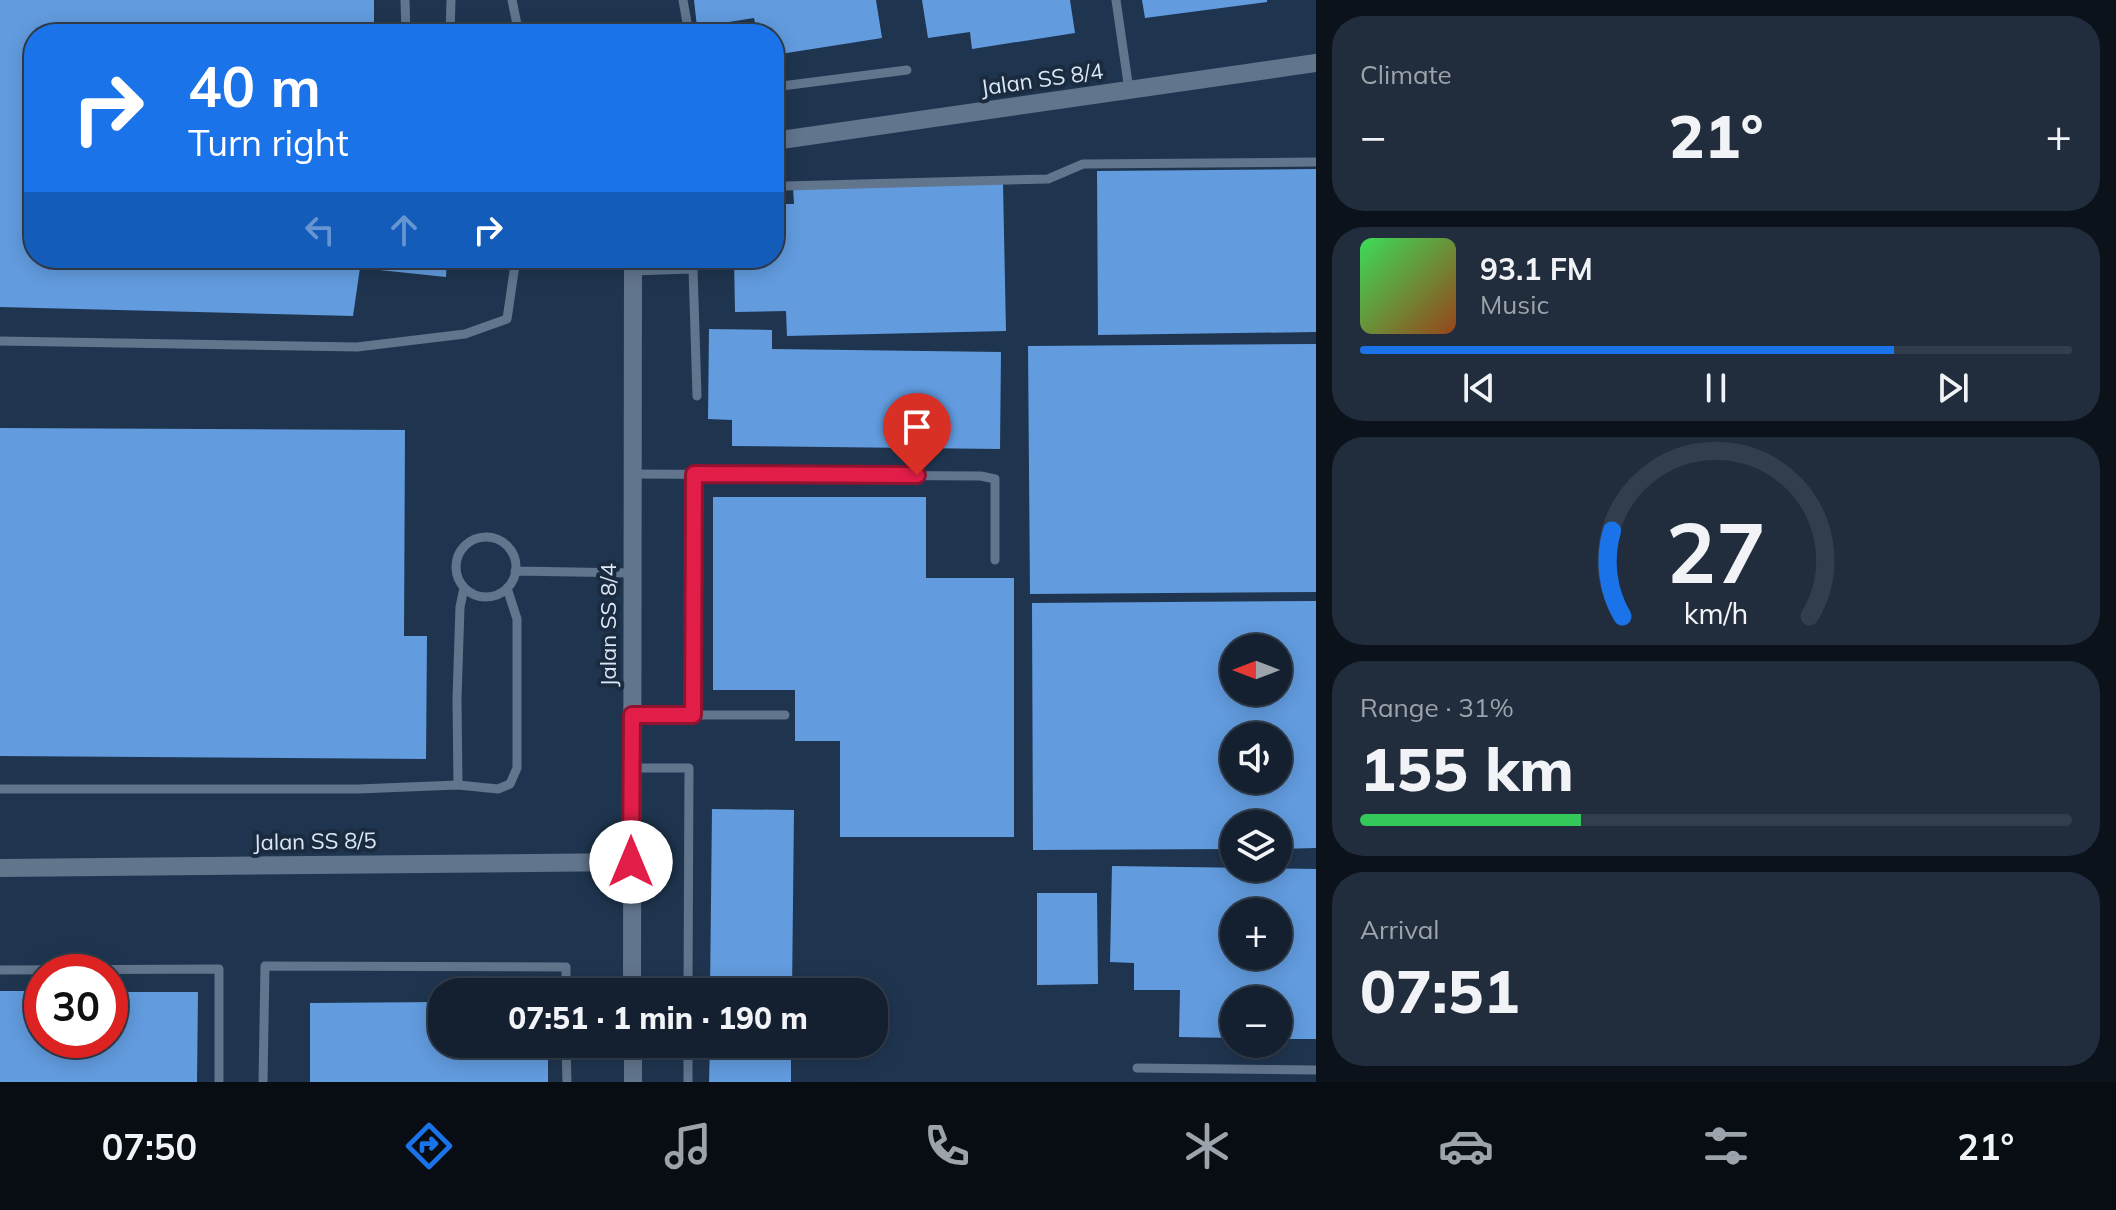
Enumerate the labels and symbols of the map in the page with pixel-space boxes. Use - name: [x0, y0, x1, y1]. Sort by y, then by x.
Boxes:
- street label: Jalan SS 8/4: [979, 57, 1105, 101]
- pin: [883, 393, 951, 475]
- street label: Jalan SS 8/4: [594, 563, 622, 687]
- north arrow: [1220, 634, 1292, 706]
- position arrow: [589, 820, 673, 904]
- street label: Jalan SS 8/5: [253, 826, 377, 856]
- speed limit sign: 30: [24, 954, 128, 1058]

